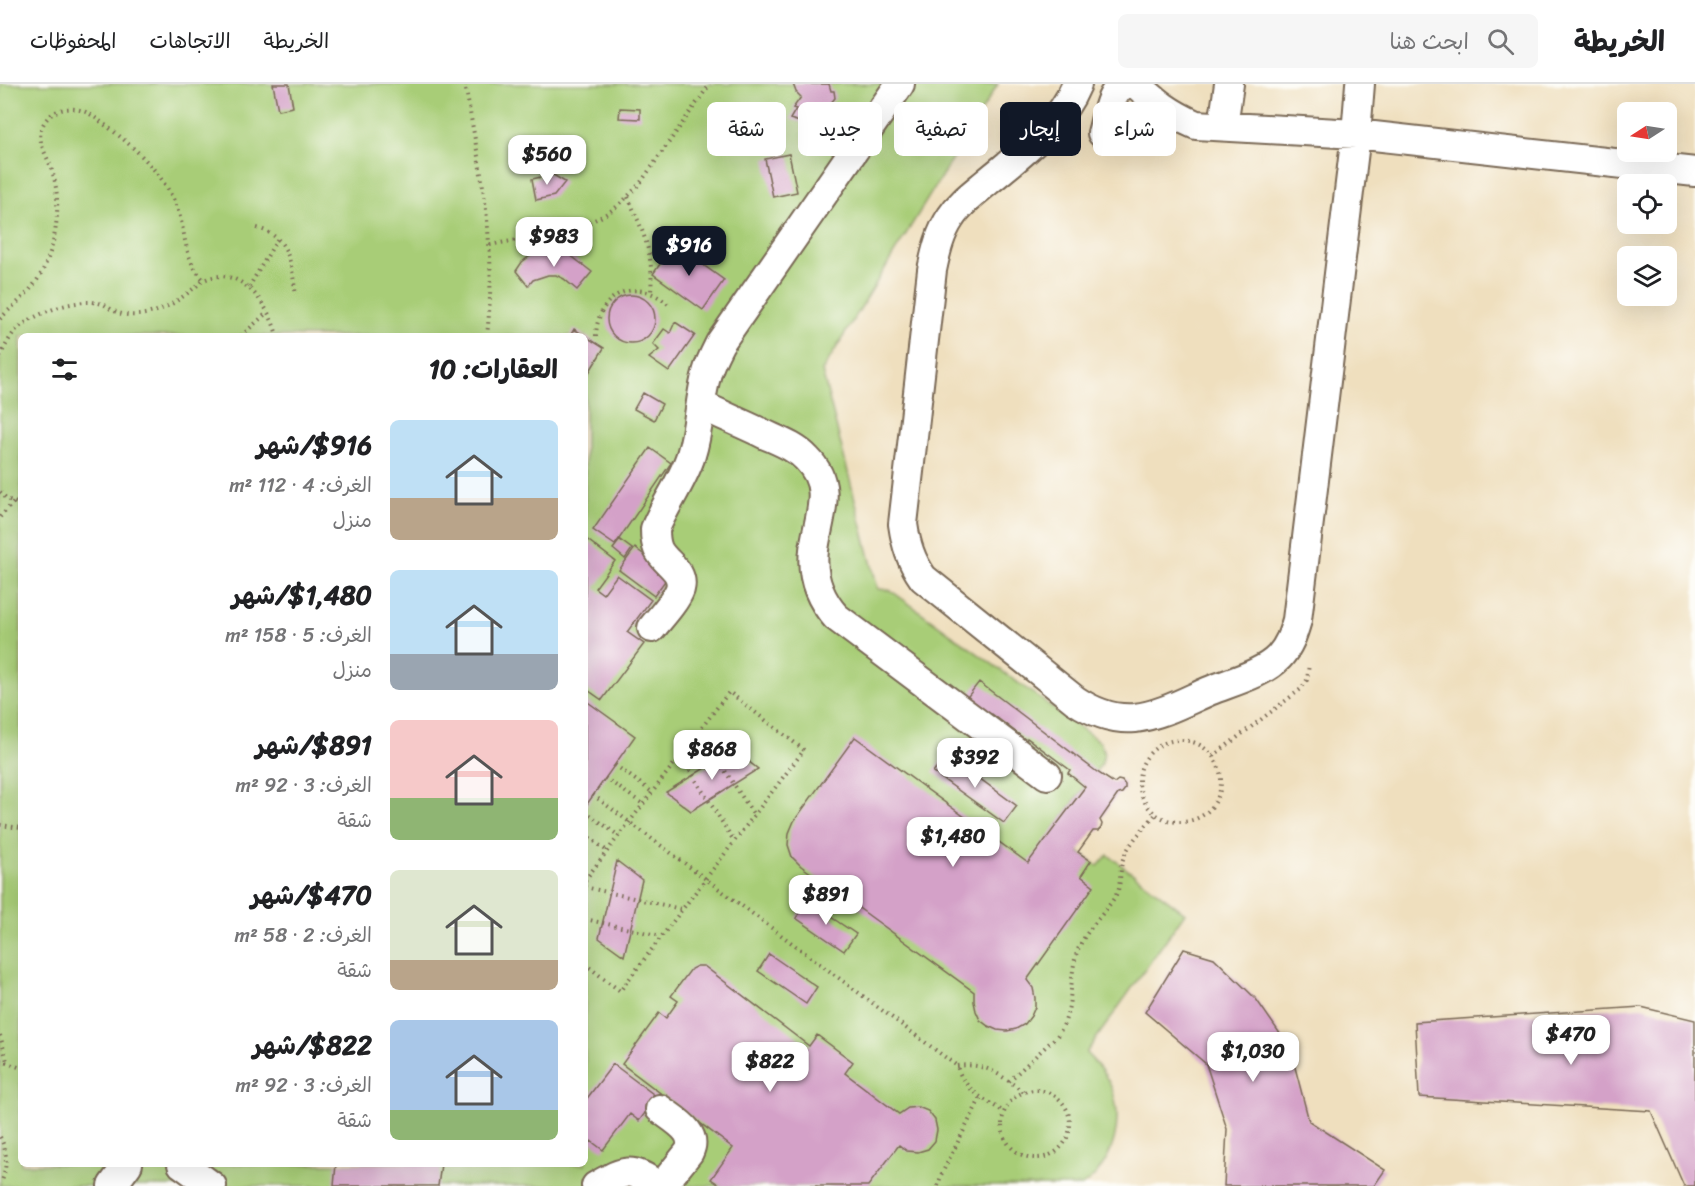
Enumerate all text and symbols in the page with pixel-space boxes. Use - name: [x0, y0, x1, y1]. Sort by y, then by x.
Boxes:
- search box: [1118, 14, 1538, 68]
- text: الخريطة: [1574, 17, 1665, 66]
- text: المحفوظات: [30, 22, 116, 60]
- text: الاتجاهات: [149, 22, 231, 60]
- text: الخريطة: [264, 22, 329, 60]
- text: ابحث هنا: [1390, 22, 1469, 61]
- icon: search: [1484, 25, 1517, 58]
- chip: شقة: [707, 102, 786, 156]
- chip: جديد: [798, 102, 882, 156]
- chip: تصفية: [894, 102, 988, 156]
- chip: إيجار: [1000, 102, 1081, 156]
- chip: شراء: [1093, 102, 1176, 156]
- north arrow: [1617, 102, 1677, 162]
- map controls: [1617, 102, 1677, 306]
- pin: $560: [511, 135, 583, 186]
- text: $560: [522, 137, 572, 172]
- button: locate: [1617, 174, 1677, 234]
- pin: $983: [518, 217, 590, 268]
- text: $983: [530, 219, 578, 254]
- pin: $916: [653, 226, 725, 277]
- text: $916: [666, 228, 712, 263]
- button: layers: [1617, 246, 1677, 306]
- text: العقارات: 10: [429, 346, 558, 392]
- icon: filters: [48, 353, 81, 386]
- text: $916/شهر: [256, 422, 372, 468]
- icon: home: [438, 444, 510, 516]
- text: الغرف: 4 · 112 m²: [229, 468, 372, 503]
- text: منزل: [333, 503, 372, 538]
- text: $1,480/شهر: [232, 572, 372, 618]
- icon: home: [438, 594, 510, 666]
- text: الغرف: 5 · 158 m²: [225, 618, 372, 653]
- text: منزل: [333, 653, 372, 688]
- text: $891/شهر: [256, 722, 372, 768]
- pin: $868: [676, 730, 748, 781]
- text: $868: [688, 732, 736, 767]
- pin: $392: [939, 738, 1011, 789]
- text: $392: [951, 740, 999, 775]
- icon: home: [438, 744, 510, 816]
- text: الغرف: 3 · 92 m²: [236, 768, 372, 803]
- text: شقة: [337, 803, 372, 838]
- pin: $1,480: [904, 817, 1002, 868]
- text: $1,480: [921, 819, 985, 854]
- text: $470/شهر: [251, 872, 372, 918]
- pin: $891: [790, 875, 862, 926]
- text: $891: [803, 877, 849, 912]
- icon: home: [438, 894, 510, 966]
- text: الغرف: 2 · 58 m²: [235, 918, 372, 953]
- text: شقة: [337, 953, 372, 988]
- pin: $470: [1535, 1015, 1607, 1066]
- text: $470: [1546, 1017, 1596, 1052]
- text: $822/شهر: [253, 1022, 372, 1068]
- pin: $1,030: [1204, 1032, 1302, 1083]
- text: $1,030: [1221, 1034, 1285, 1069]
- pin: $822: [734, 1042, 806, 1093]
- icon: home: [438, 1044, 510, 1116]
- text: $822: [746, 1044, 794, 1079]
- text: الغرف: 3 · 92 m²: [236, 1068, 372, 1103]
- text: شقة: [337, 1103, 372, 1138]

